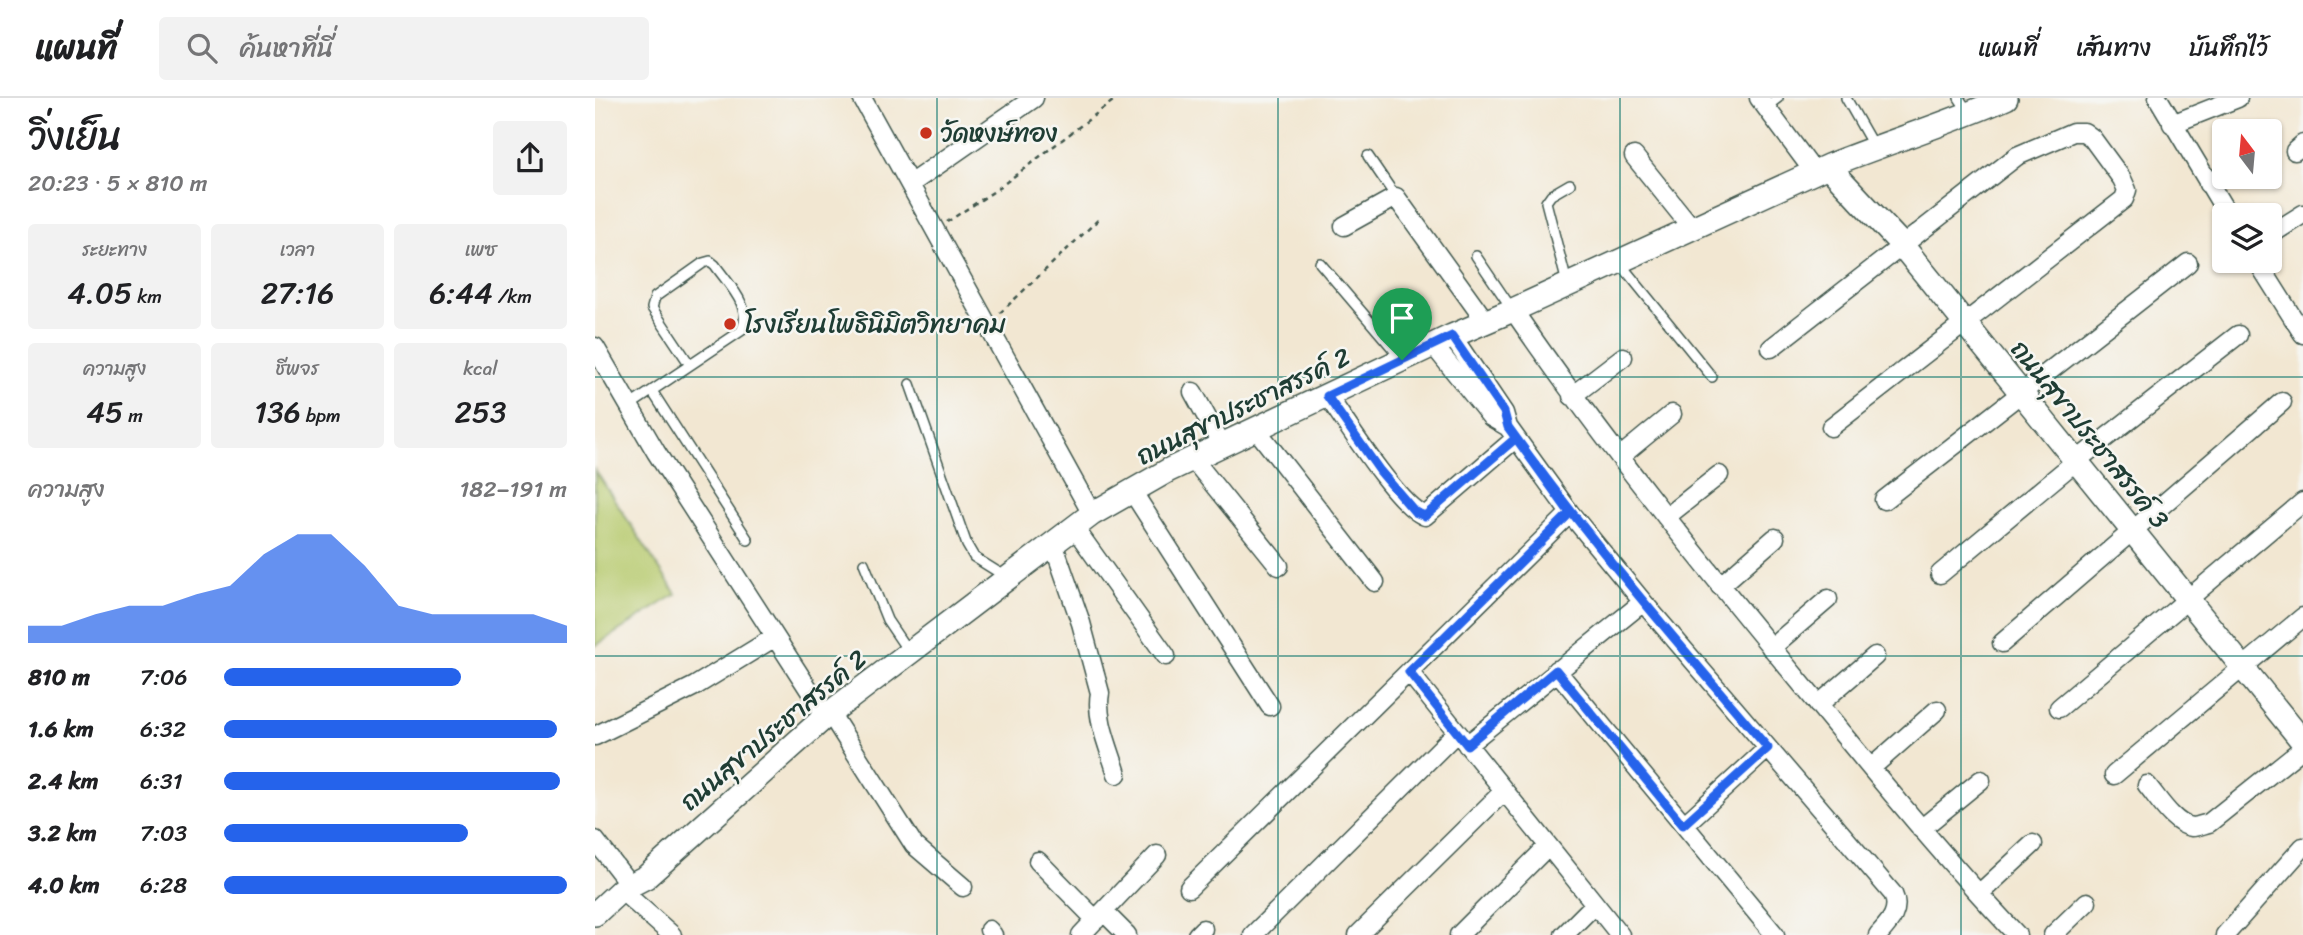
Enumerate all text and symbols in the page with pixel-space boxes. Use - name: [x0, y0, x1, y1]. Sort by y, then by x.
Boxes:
- search box: [159, 17, 649, 80]
- text: แผนที่: [35, 19, 117, 77]
- text: ค้นหาที่นี่: [239, 25, 333, 71]
- text: แผนที่: [1978, 27, 2038, 69]
- text: เส้นทาง: [2076, 27, 2151, 69]
- text: บันทึกไว้: [2189, 27, 2268, 69]
- icon: search: [183, 29, 221, 67]
- text: วิ่งเย็น: [28, 103, 122, 170]
- place label: วัดหงษ์ทอง: [940, 110, 1057, 156]
- north arrow: [2212, 119, 2282, 189]
- map controls: [2212, 119, 2282, 273]
- button: share: [493, 121, 567, 195]
- marker: วัดหงษ์ทอง: [918, 125, 934, 141]
- text: 20:23 · 5 × 810 m: [28, 163, 208, 204]
- button: layers: [2212, 203, 2282, 273]
- text: ระยะทาง: [82, 233, 147, 266]
- text: เวลา: [280, 233, 315, 266]
- text: เพซ: [465, 233, 496, 266]
- text: 4.05: [67, 266, 132, 320]
- text: 27:16: [261, 266, 334, 320]
- text: 6:44: [429, 266, 493, 320]
- text: km: [132, 280, 162, 313]
- text: /km: [493, 280, 532, 313]
- pin: [1372, 288, 1432, 360]
- icon: arrive: [1383, 299, 1421, 337]
- place label: โรงเรียนโพธินิมิตวิทยาคม: [744, 301, 1006, 347]
- marker: โรงเรียนโพธินิมิตวิทยาคม: [722, 316, 738, 332]
- street label: ถนนสุขาประชาสรรค์ 3: [1999, 329, 2181, 539]
- street label: ถนนสุขาประชาสรรค์ 2: [1128, 334, 1358, 478]
- text: ความสูง: [83, 352, 146, 385]
- text: ชีพจร: [276, 352, 319, 385]
- text: kcal: [463, 352, 498, 385]
- text: 45: [86, 385, 123, 439]
- text: 136: [254, 385, 301, 439]
- text: 253: [454, 385, 507, 439]
- text: m: [123, 399, 143, 432]
- text: bpm: [301, 399, 341, 432]
- text: ความสูง: [28, 469, 104, 510]
- text: 182–191 m: [459, 469, 567, 510]
- street label: ถนนสุขาประชาสรรค์ 2: [669, 637, 877, 823]
- text: 810 m: [28, 657, 90, 698]
- text: 7:06: [140, 657, 188, 698]
- text: 1.6 km: [28, 709, 94, 750]
- text: 6:32: [140, 709, 186, 750]
- text: 2.4 km: [28, 761, 98, 802]
- text: 6:31: [140, 761, 183, 802]
- text: 3.2 km: [28, 813, 97, 854]
- text: 7:03: [140, 813, 187, 854]
- text: 4.0 km: [28, 865, 100, 906]
- text: 6:28: [140, 865, 187, 906]

